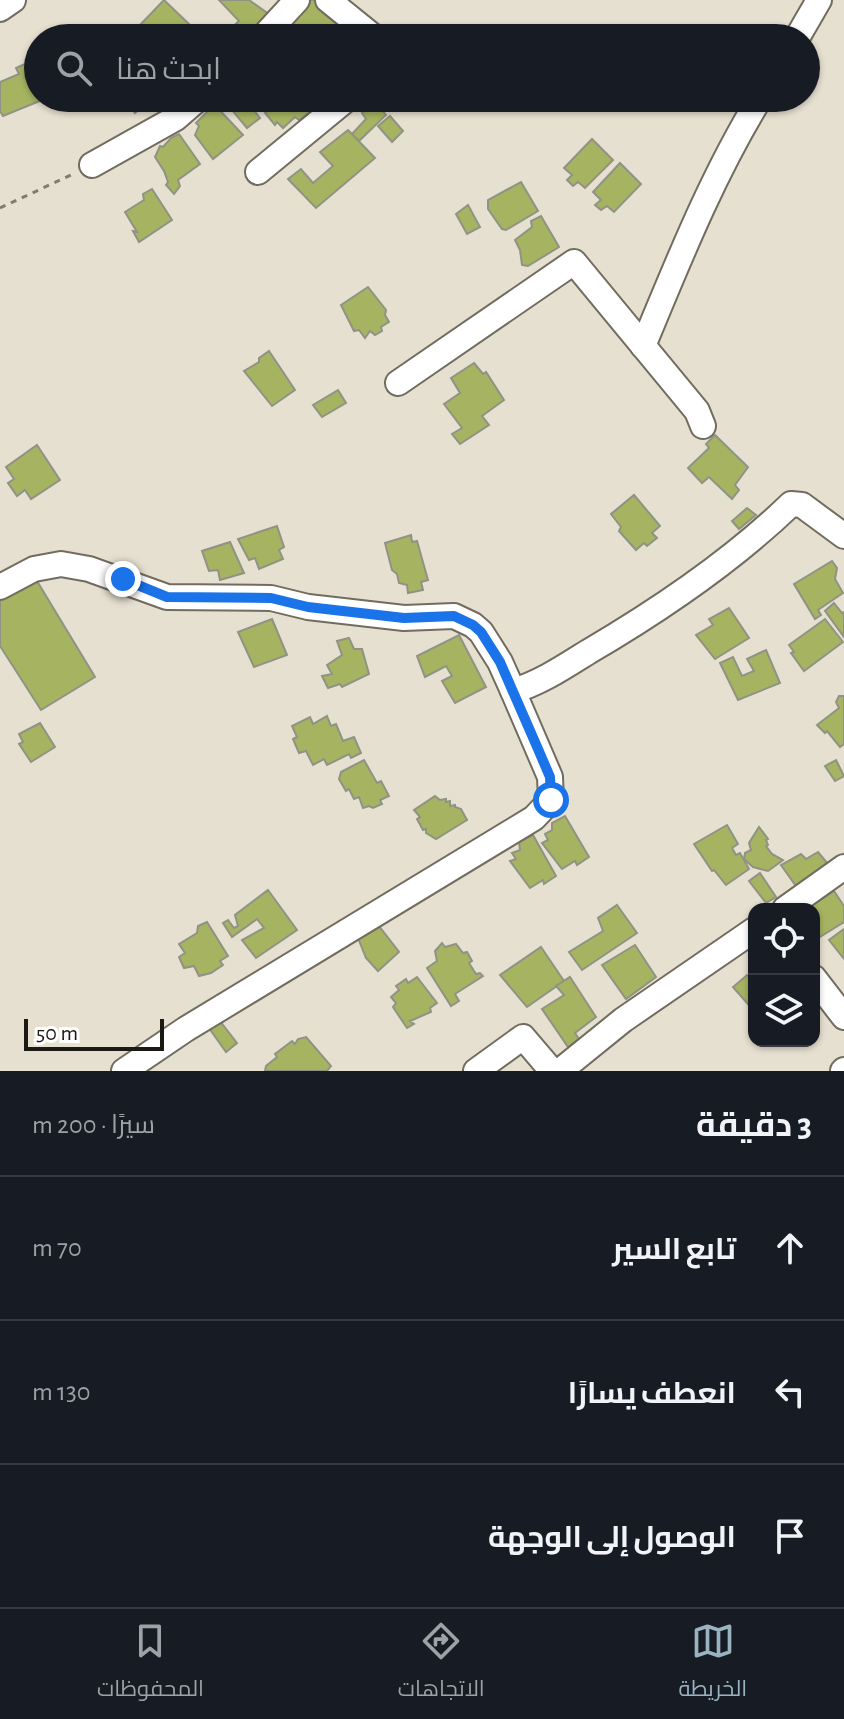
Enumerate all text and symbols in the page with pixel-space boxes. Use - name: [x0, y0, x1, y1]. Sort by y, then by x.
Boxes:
- search box: [24, 24, 820, 112]
- icon: search: [52, 46, 96, 90]
- text: ابحث هنا: [116, 55, 221, 85]
- route end: [105, 561, 141, 597]
- route start: [533, 782, 569, 818]
- map controls: [748, 903, 820, 1047]
- button: locate: [748, 903, 820, 975]
- button: layers: [748, 975, 820, 1047]
- scale bar: [24, 1015, 164, 1051]
- text: 50 m: [36, 1022, 78, 1044]
- text: 3 دقيقة: [696, 1109, 812, 1143]
- text: سيرًا · 200 m: [32, 1112, 155, 1138]
- icon: ahead: [768, 1226, 812, 1270]
- text: 70 m: [32, 1235, 82, 1261]
- text: تابع السير: [612, 1235, 736, 1265]
- icon: left: [768, 1370, 812, 1414]
- text: 130 m: [32, 1379, 91, 1405]
- text: انعطف يسارًا: [568, 1379, 736, 1409]
- icon: arrive: [768, 1514, 812, 1558]
- text: الوصول إلى الوجهة: [488, 1523, 736, 1553]
- tab: المحفوظات: [97, 1619, 204, 1709]
- tab: الاتجاهات: [398, 1619, 485, 1709]
- tab: الخريطة: [678, 1619, 747, 1709]

